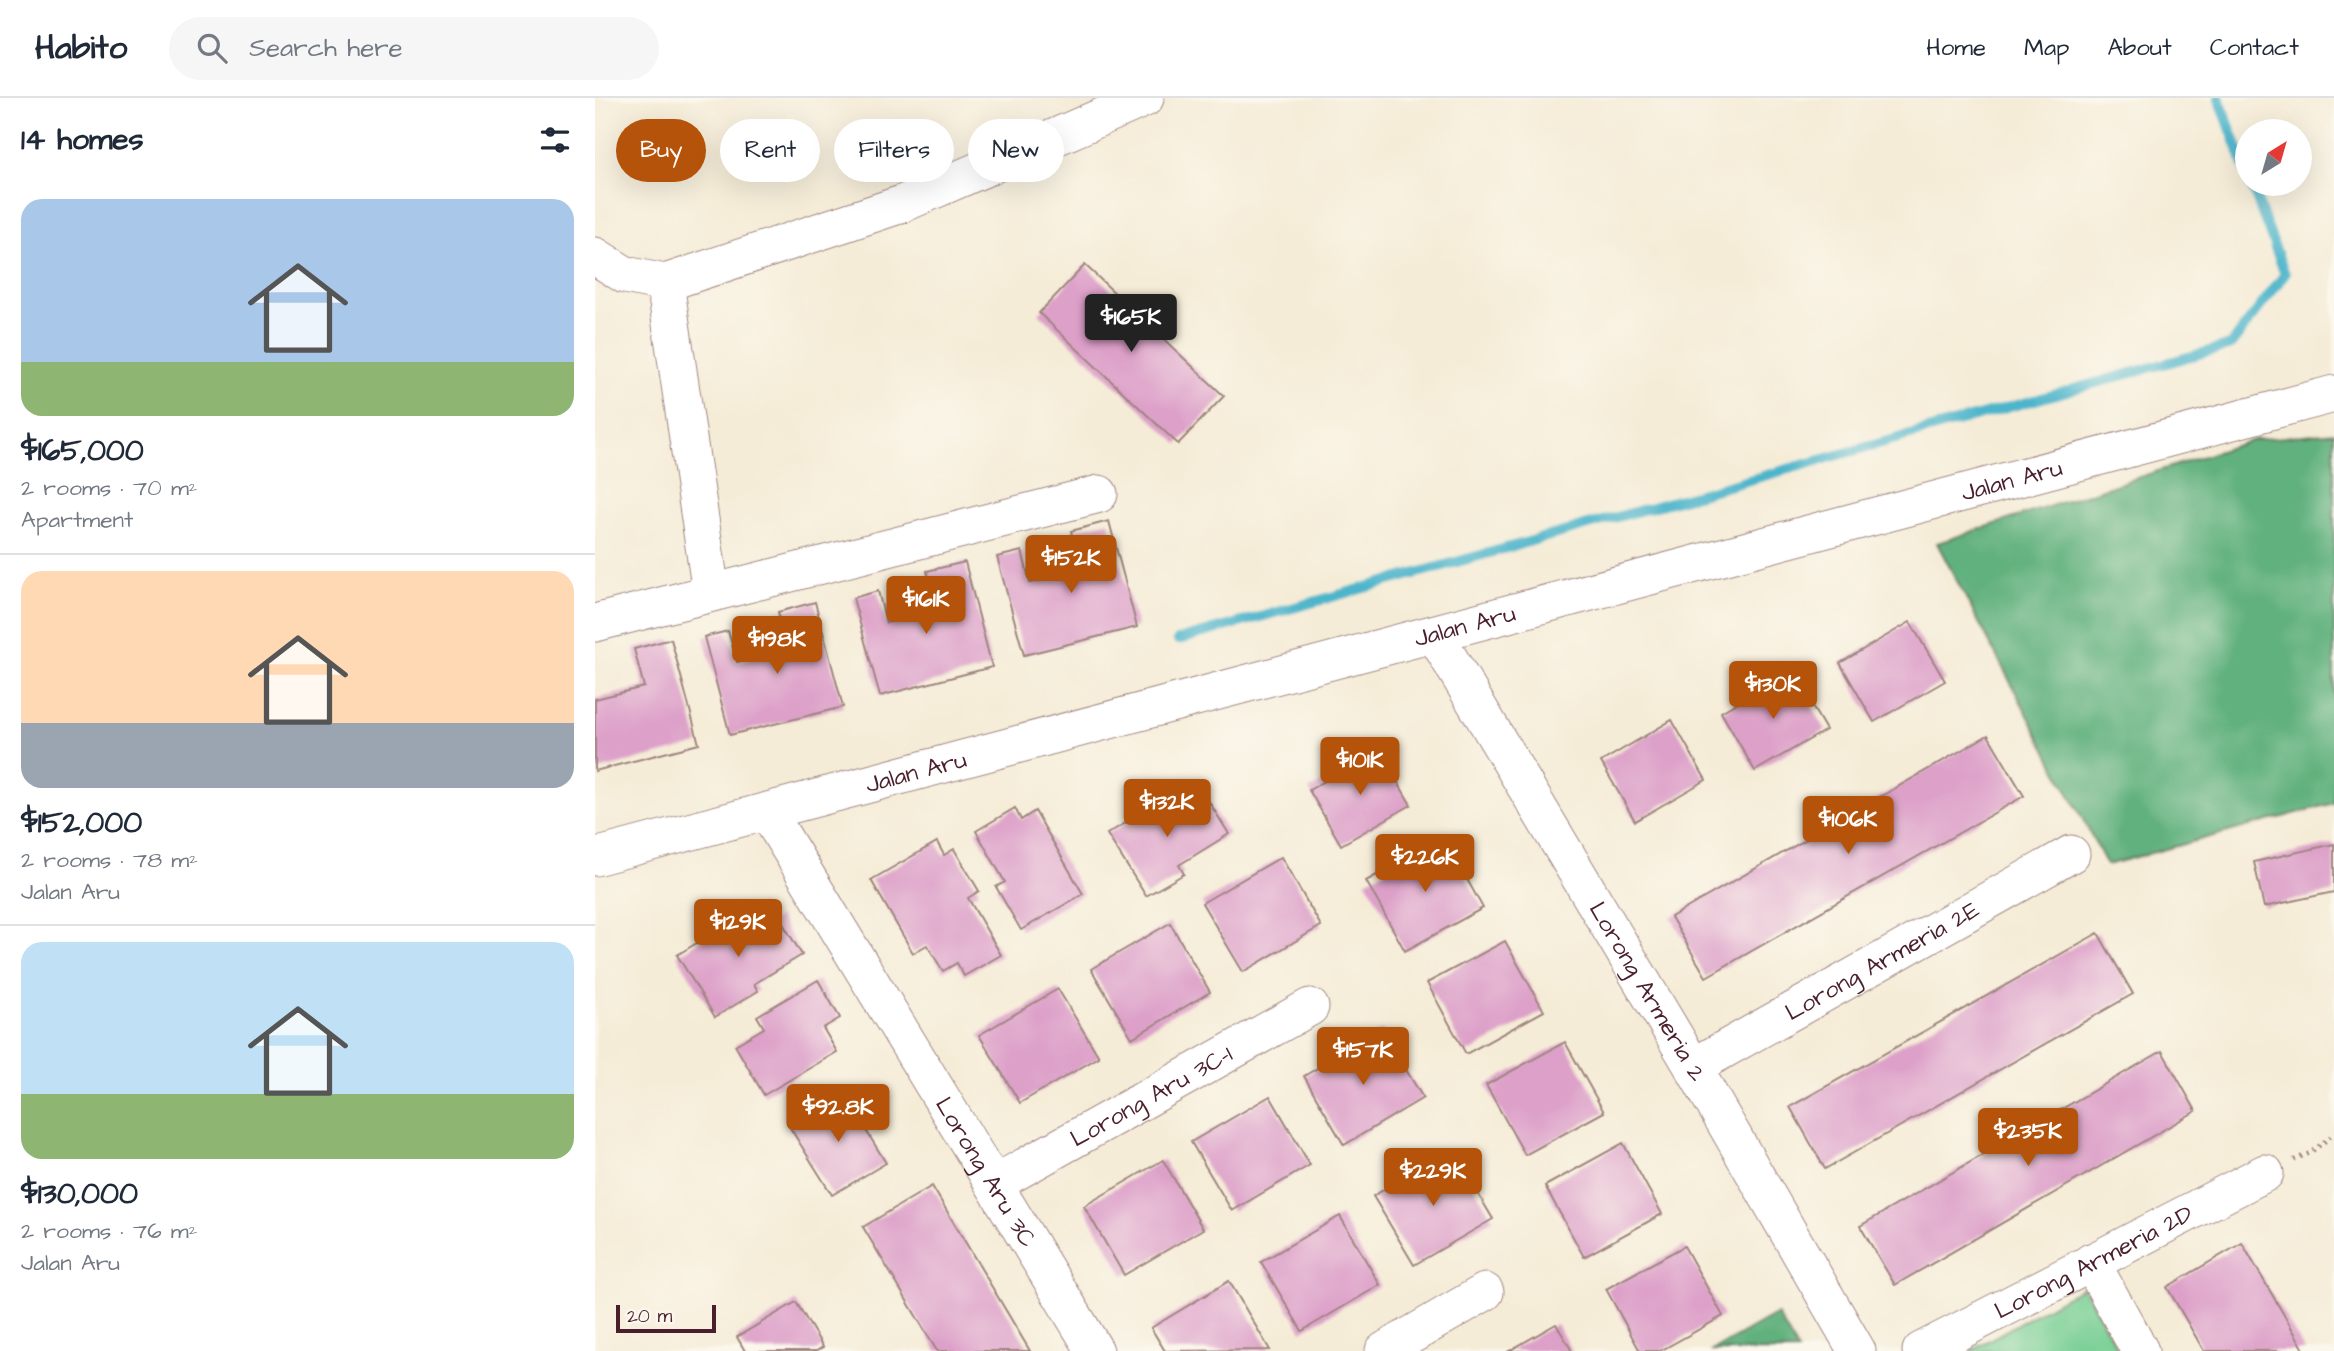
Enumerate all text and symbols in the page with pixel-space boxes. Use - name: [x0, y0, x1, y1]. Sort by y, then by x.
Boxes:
- search box: [169, 17, 659, 80]
- text: Habito: [35, 25, 127, 71]
- icon: search: [193, 29, 231, 67]
- text: Search here: [249, 30, 403, 66]
- text: Home: [1926, 31, 1986, 65]
- text: Map: [2024, 31, 2069, 65]
- text: About: [2107, 31, 2172, 65]
- text: Contact: [2210, 31, 2299, 65]
- text: 14 homes: [21, 119, 144, 161]
- chip: Buy: [616, 119, 706, 182]
- chip: Rent: [720, 119, 820, 182]
- chip: Filters: [834, 119, 954, 182]
- chip: New: [968, 119, 1064, 182]
- north arrow: [2235, 119, 2312, 196]
- map controls: [2235, 119, 2312, 196]
- icon: filters: [536, 121, 574, 159]
- icon: home: [235, 245, 361, 371]
- pin: $165K: [1082, 294, 1180, 354]
- text: $165K: [1101, 301, 1161, 333]
- text: $165,000: [21, 430, 144, 472]
- street label: Jalan Aru: [1958, 451, 2066, 511]
- text: 2 rooms · 70 m²: [21, 472, 197, 504]
- text: Apartment: [21, 504, 133, 536]
- pin: $152K: [1022, 536, 1120, 595]
- text: $152K: [1041, 542, 1101, 574]
- pin: $161K: [877, 576, 975, 636]
- text: $161K: [902, 583, 950, 615]
- street label: Jalan Aru: [1411, 597, 1519, 656]
- pin: $198K: [728, 616, 826, 676]
- icon: home: [235, 617, 361, 743]
- text: $198K: [748, 623, 806, 655]
- pin: $130K: [1724, 662, 1822, 721]
- text: $130K: [1745, 668, 1801, 700]
- pin: $101K: [1311, 738, 1409, 797]
- street label: Jalan Aru: [862, 743, 970, 802]
- text: $101K: [1336, 744, 1384, 776]
- pin: $132K: [1118, 780, 1216, 839]
- text: $132K: [1140, 786, 1194, 818]
- pin: $106K: [1799, 796, 1897, 856]
- text: $152,000: [21, 802, 142, 844]
- text: $106K: [1819, 803, 1877, 835]
- pin: $226K: [1376, 834, 1474, 894]
- text: $226K: [1391, 841, 1459, 873]
- text: 2 rooms · 78 m²: [21, 844, 198, 876]
- text: Jalan Aru: [21, 876, 120, 908]
- street label: Lorong Armeria 2E: [1779, 893, 1986, 1030]
- street label: Lorong Armeria 2: [1580, 896, 1714, 1088]
- pin: $129K: [689, 900, 787, 959]
- text: $129K: [710, 906, 766, 938]
- icon: home: [235, 988, 361, 1114]
- pin: $157K: [1314, 1028, 1412, 1087]
- text: $157K: [1333, 1034, 1393, 1066]
- street label: Lorong Aru 3C-1: [1064, 1038, 1239, 1156]
- pin: $92.8K: [781, 1084, 895, 1144]
- text: $92.8K: [802, 1091, 874, 1123]
- street label: Lorong Aru 3C: [926, 1091, 1044, 1254]
- pin: $235K: [1979, 1108, 2077, 1168]
- text: $235K: [1994, 1115, 2062, 1147]
- pin: $229K: [1384, 1148, 1482, 1208]
- text: $229K: [1400, 1155, 1466, 1187]
- text: $130,000: [21, 1173, 138, 1215]
- street label: Lorong Armeria 2D: [1989, 1197, 2199, 1328]
- text: 2 rooms · 76 m²: [21, 1215, 197, 1247]
- text: Jalan Aru: [21, 1247, 120, 1279]
- scale bar: [616, 1302, 716, 1334]
- text: 20 m: [627, 1303, 672, 1330]

